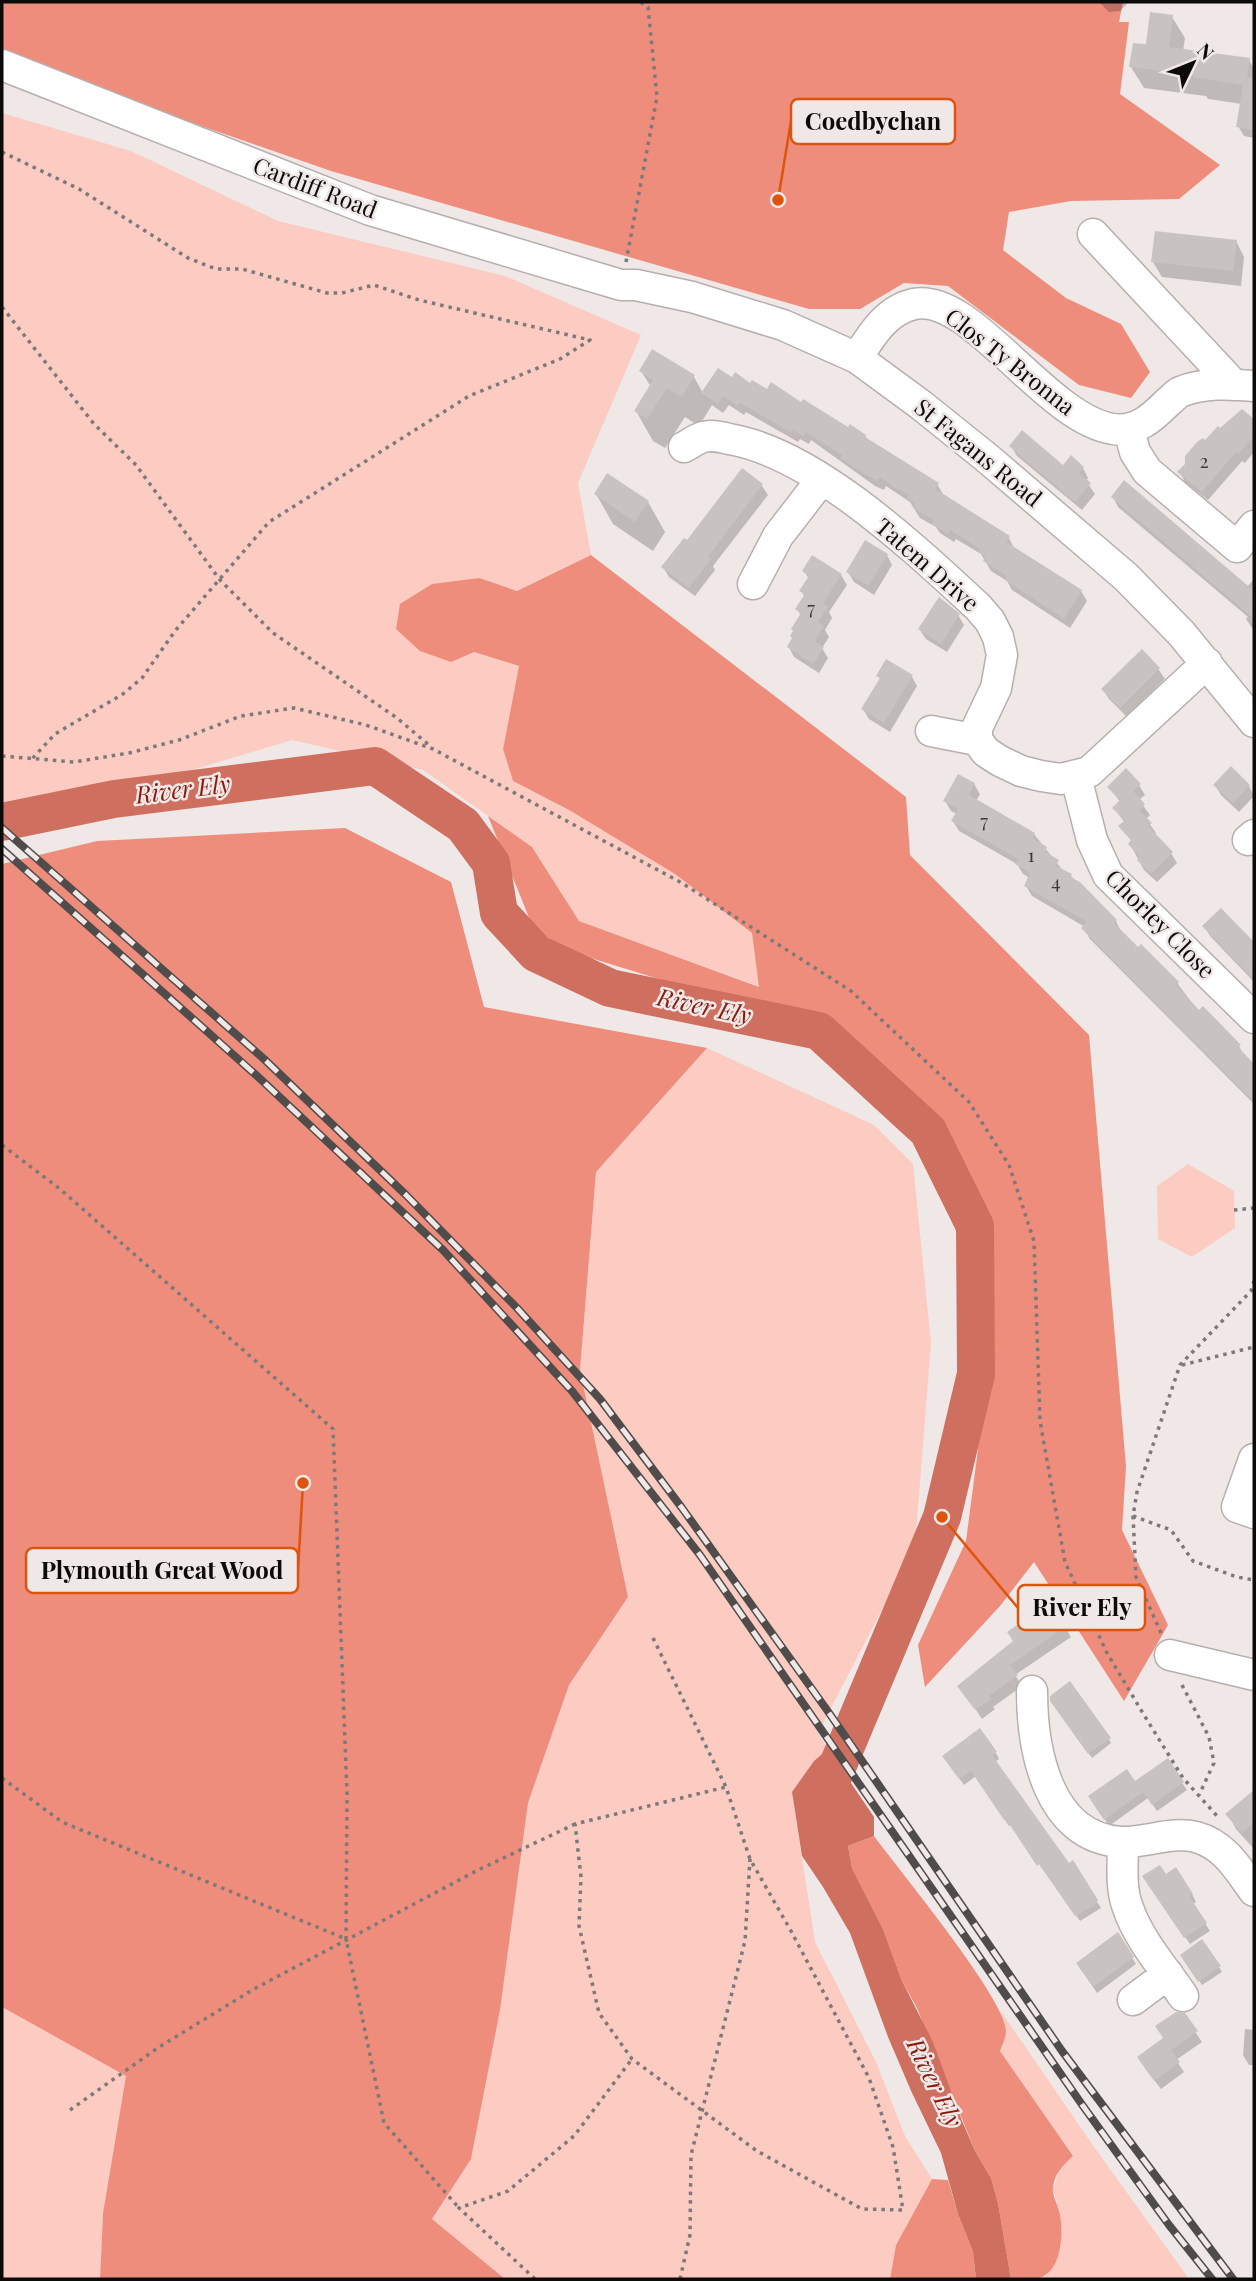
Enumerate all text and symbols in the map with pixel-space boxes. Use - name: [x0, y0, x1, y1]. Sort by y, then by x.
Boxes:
- north arrow: [1158, 28, 1228, 98]
- text: N: [1192, 37, 1221, 65]
- callout: Coedbychan: [791, 99, 955, 144]
- text: Coedbychan: [805, 104, 941, 136]
- street label: Cardiff Road: [249, 149, 382, 224]
- street label: Clos Ty Bronna: [940, 300, 1083, 422]
- street label: St Fagans Road: [909, 391, 1049, 513]
- house number: 2: [1199, 447, 1209, 473]
- street label: Tatem Drive: [870, 510, 986, 617]
- house number: 7: [807, 594, 815, 620]
- water label: River Ely: [132, 766, 232, 810]
- house number: 7: [980, 807, 988, 833]
- house number: 1: [1027, 841, 1035, 867]
- street label: Chorley Close: [1100, 861, 1223, 984]
- house number: 4: [1051, 868, 1061, 894]
- water label: River Ely: [653, 979, 754, 1031]
- callout: Plymouth Great Wood: [26, 1548, 298, 1593]
- text: Plymouth Great Wood: [41, 1553, 283, 1585]
- callout: River Ely: [1018, 1585, 1145, 1630]
- text: River Ely: [1032, 1590, 1132, 1622]
- water label: River Ely: [900, 2031, 971, 2132]

